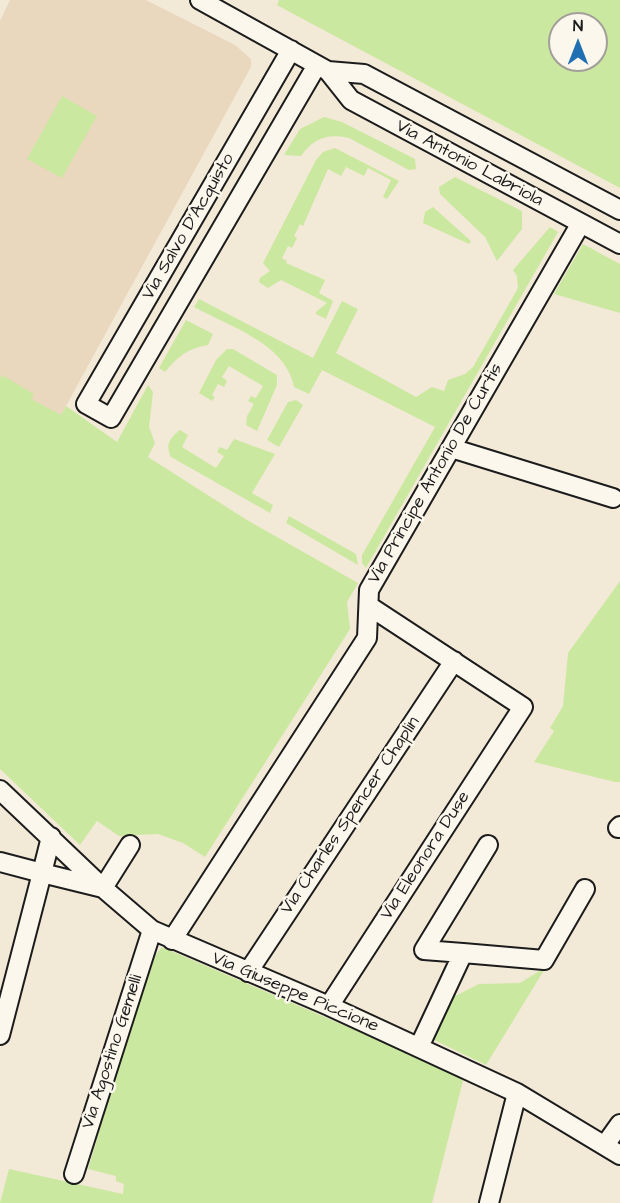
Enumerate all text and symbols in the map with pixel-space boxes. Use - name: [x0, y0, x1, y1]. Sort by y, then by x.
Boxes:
- north arrow: [548, 12, 608, 72]
- text: N: [573, 15, 583, 37]
- street label: Via Antonio Labriola: [392, 116, 546, 212]
- street label: Via Salvo D'Acquisto: [138, 150, 240, 304]
- street label: Via Principe Antonio De Curtis: [364, 360, 508, 588]
- street label: Via Charles Spencer Chaplin: [277, 713, 425, 919]
- street label: Via Eleonora Duse: [376, 788, 476, 924]
- street label: Via Giuseppe Piccione: [208, 948, 382, 1038]
- street label: Via Agostino Gemelli: [78, 972, 148, 1132]

